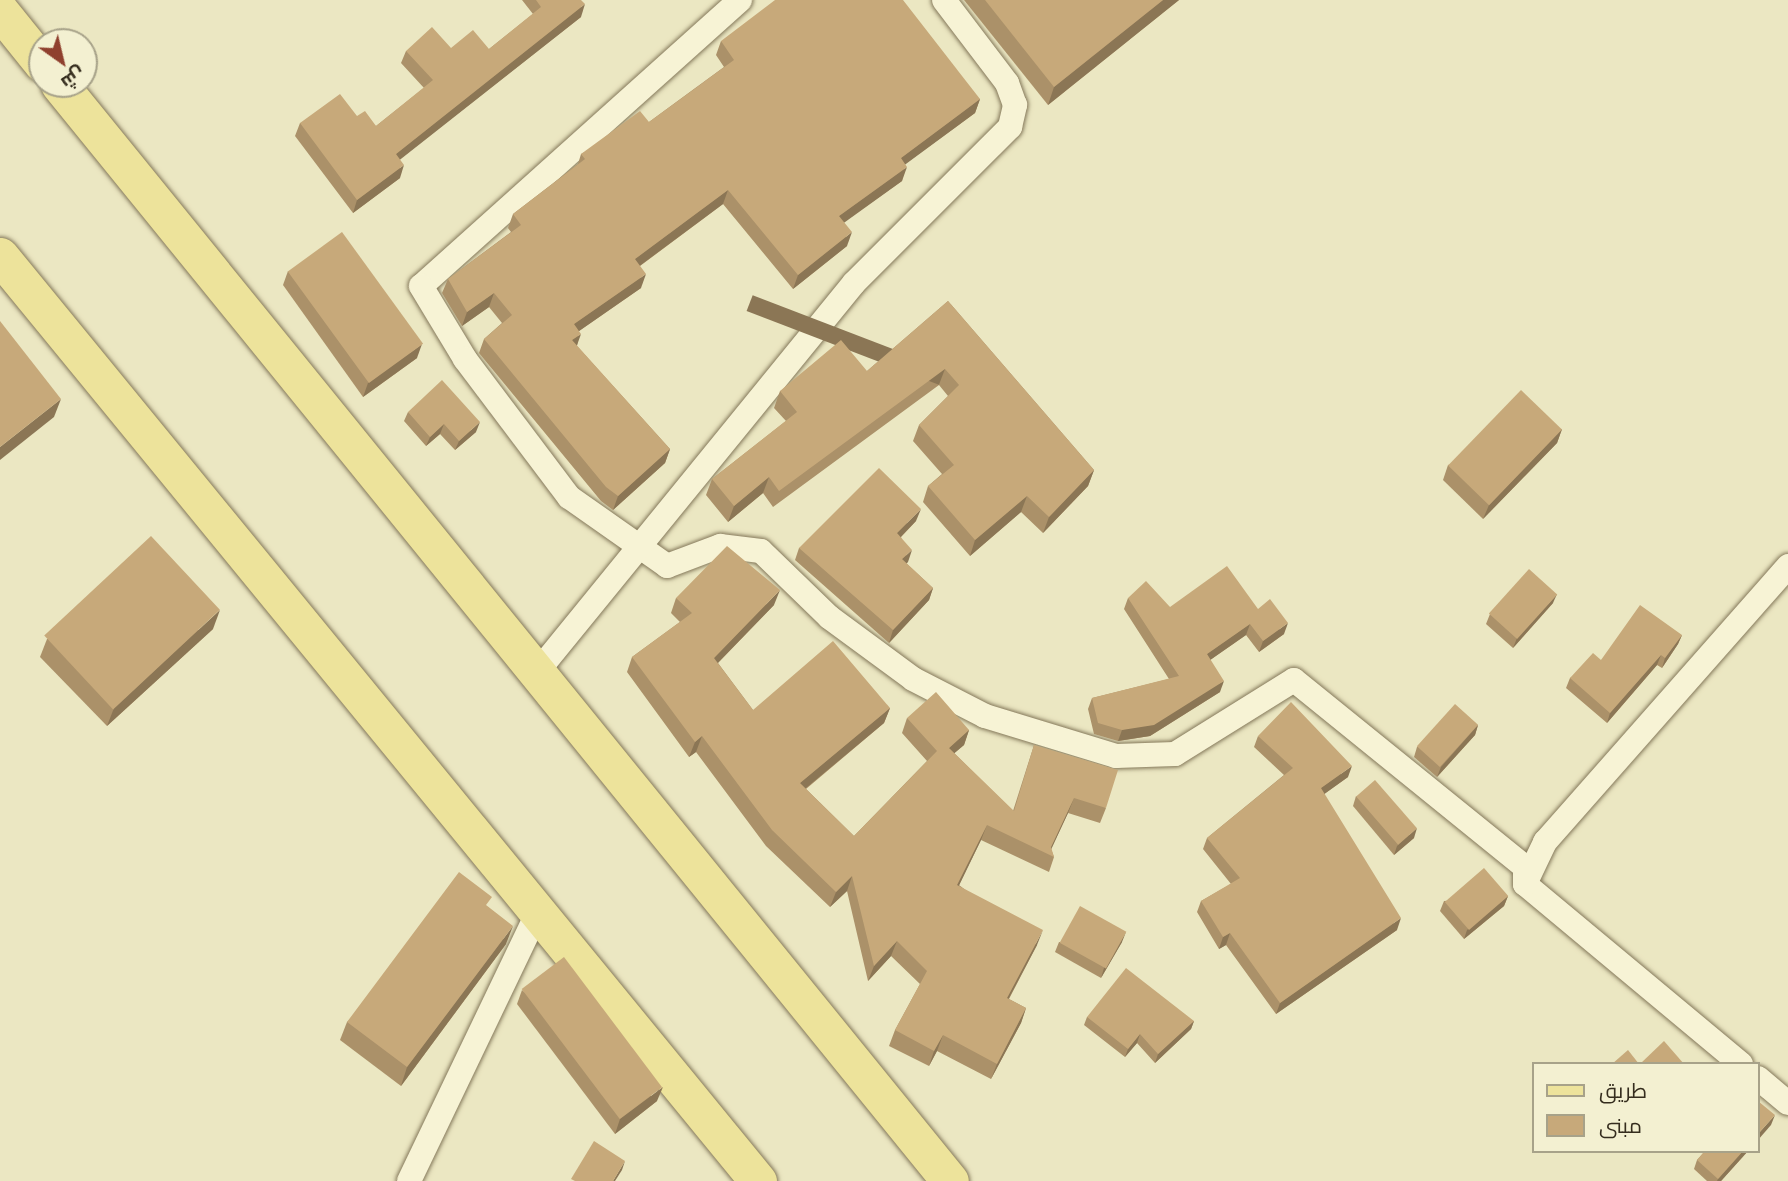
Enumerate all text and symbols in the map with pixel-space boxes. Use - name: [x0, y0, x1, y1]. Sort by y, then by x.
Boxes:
- north arrow: [28, 28, 98, 98]
- text: ش: [57, 62, 90, 96]
- legend: [1532, 1062, 1760, 1153]
- text: طريق: [1599, 1076, 1647, 1104]
- text: مبنى: [1599, 1111, 1642, 1139]

